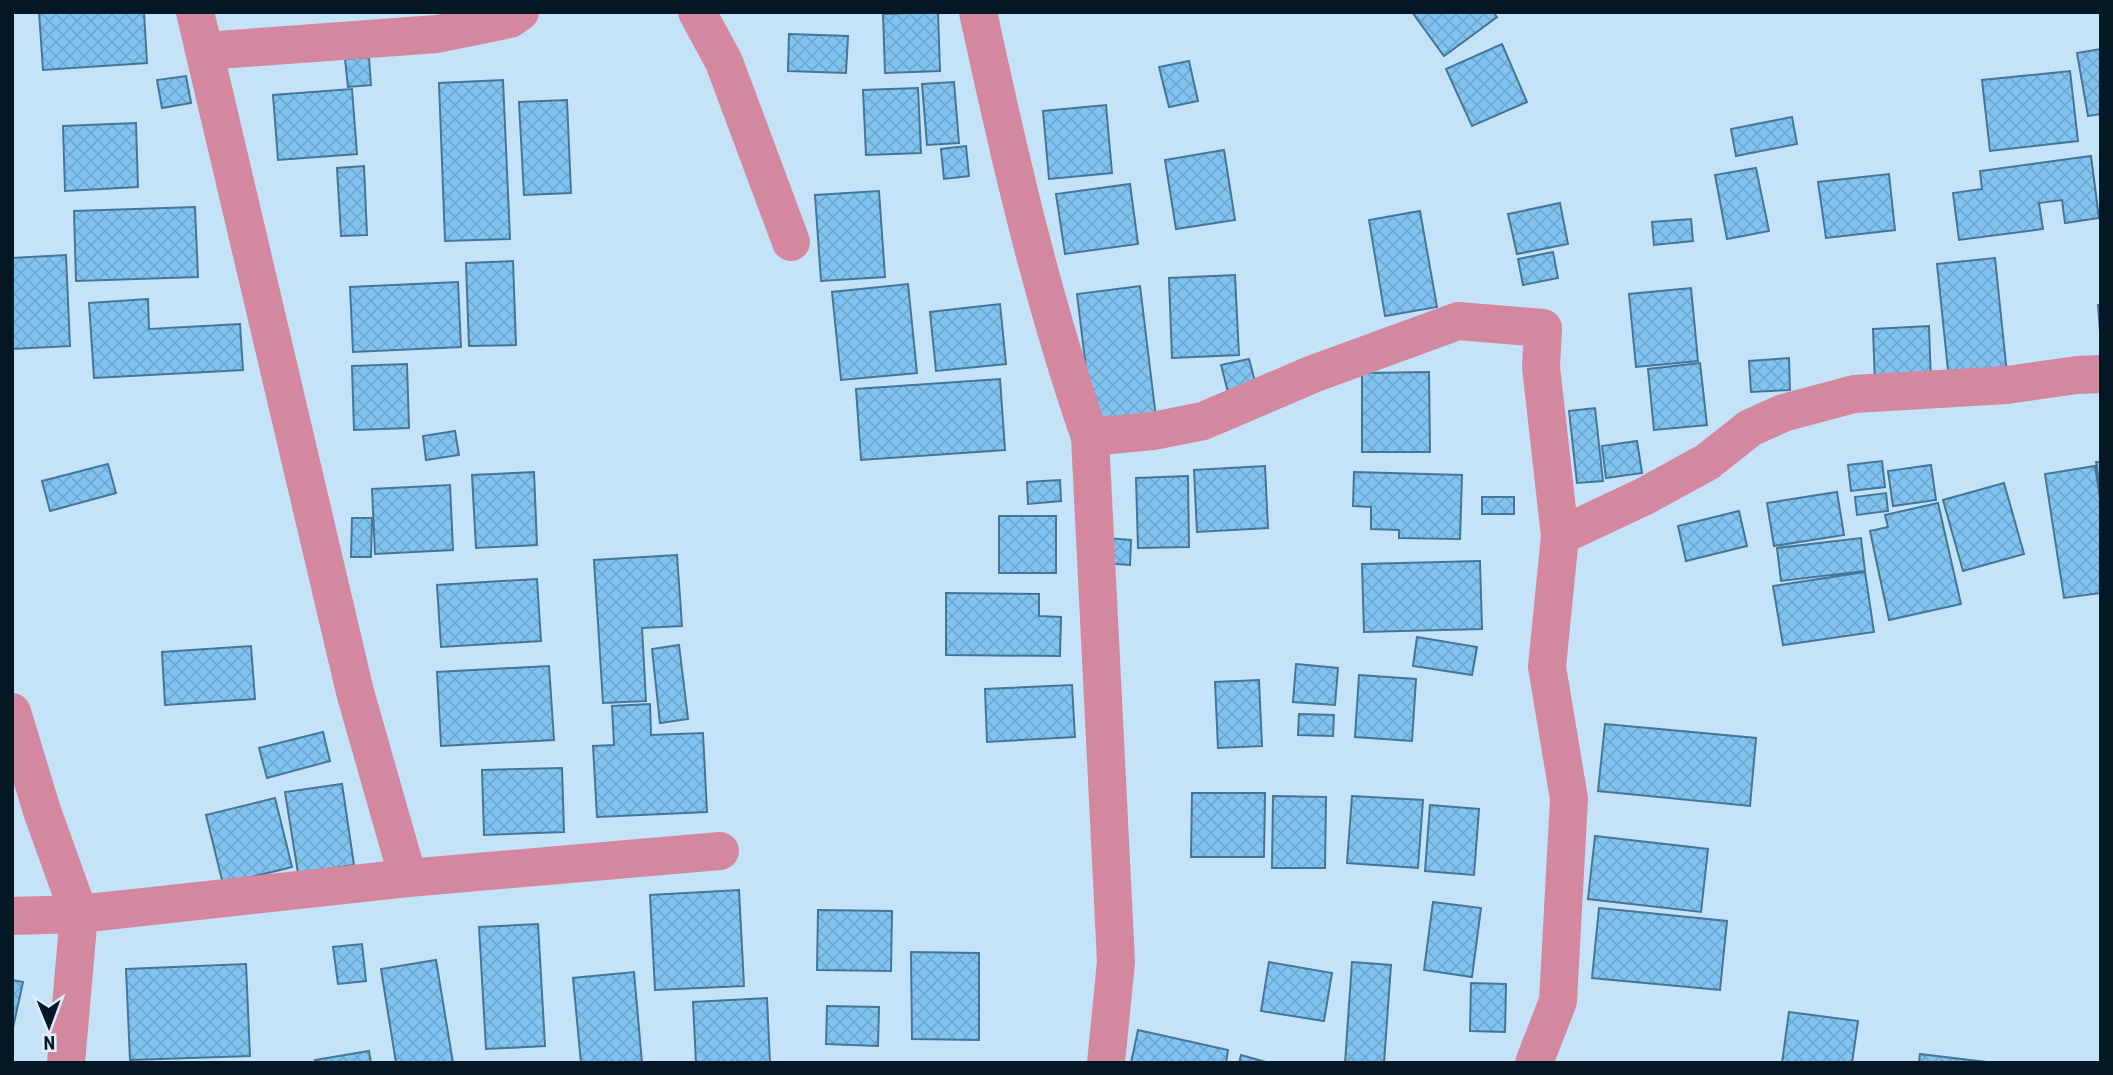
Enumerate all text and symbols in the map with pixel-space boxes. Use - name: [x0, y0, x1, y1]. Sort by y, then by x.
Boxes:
- north arrow: [14, 991, 84, 1061]
- text: N: [43, 1031, 55, 1054]

